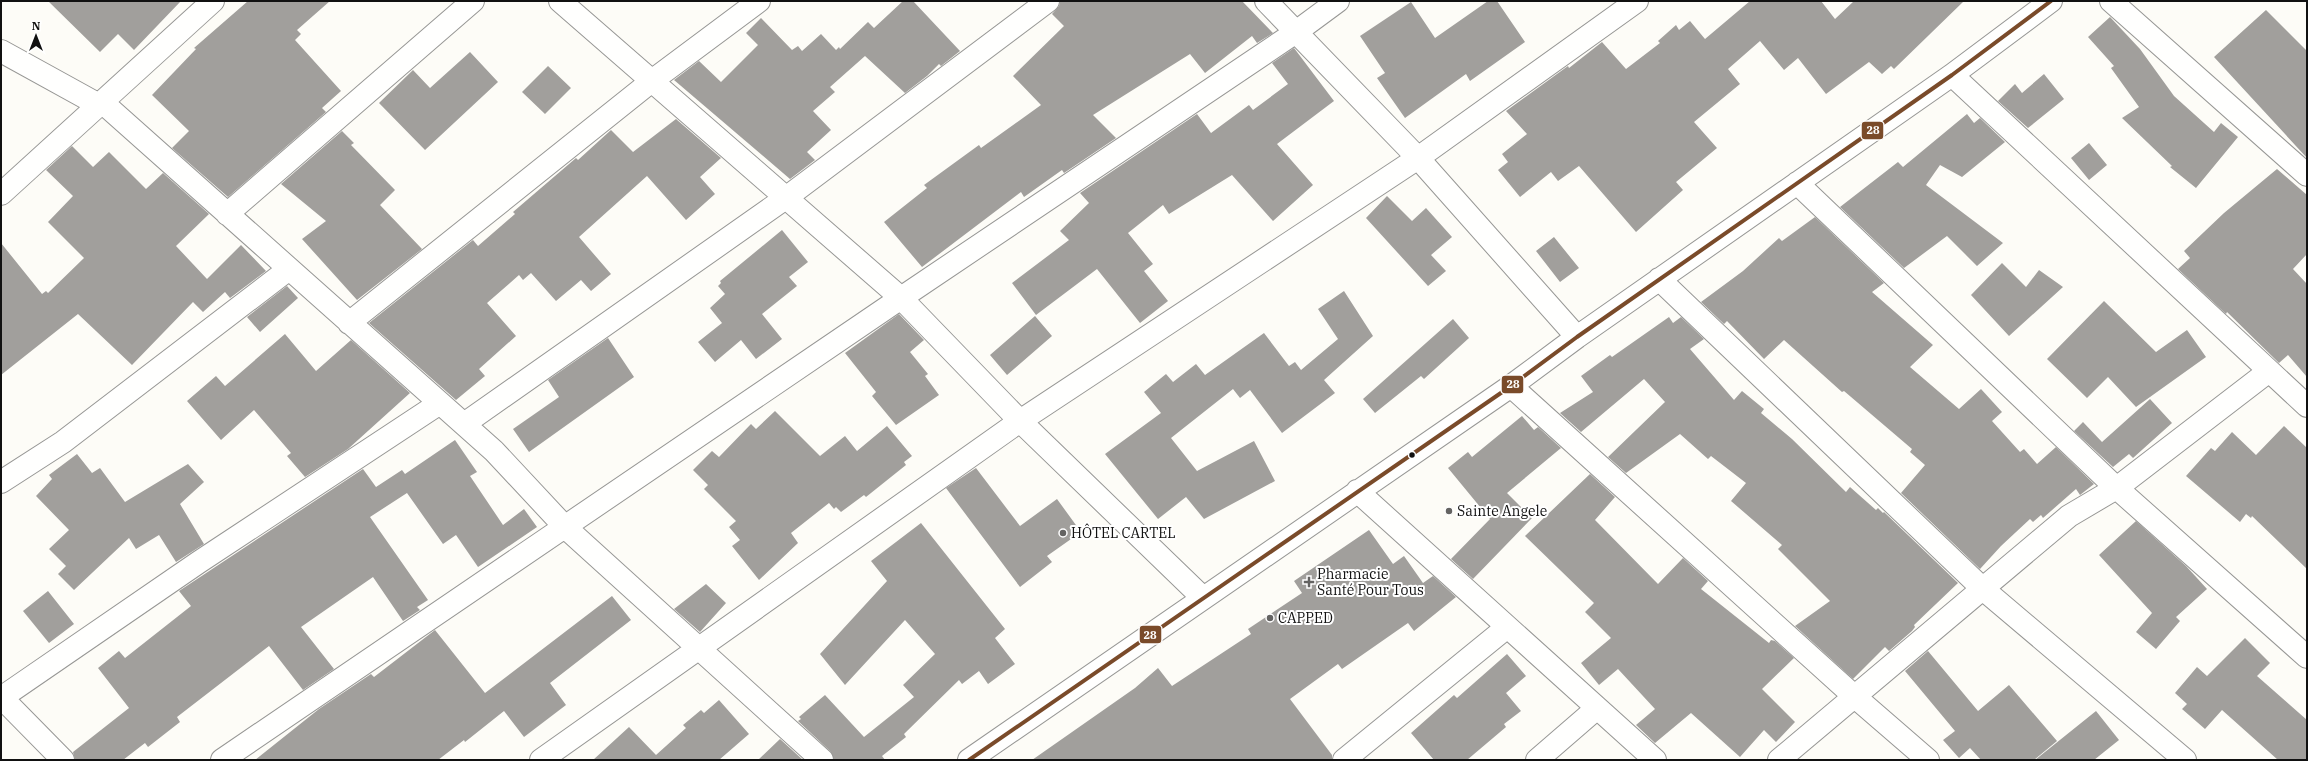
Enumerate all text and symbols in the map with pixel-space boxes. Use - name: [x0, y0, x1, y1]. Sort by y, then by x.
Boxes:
- north arrow: [16, 16, 56, 56]
- text: N: [32, 19, 41, 33]
- line badge: 28: [1861, 121, 1884, 140]
- text: 28: [1866, 123, 1880, 137]
- line badge: 28: [1501, 375, 1524, 394]
- text: 28: [1506, 377, 1520, 391]
- unlabelled marker: [1407, 450, 1417, 460]
- place label: Sainte Angele: [1457, 502, 1547, 520]
- marker: Sainte Angele: [1444, 506, 1454, 516]
- place label: HÔTEL CARTEL: [1071, 523, 1176, 542]
- marker: HÔTEL CARTEL: [1058, 528, 1068, 538]
- place label: Pharmacie Santé Pour Tous: [1317, 565, 1424, 599]
- marker: Pharmacie Santé Pour Tous: [1304, 577, 1314, 587]
- place label: CAPPED: [1278, 609, 1333, 627]
- marker: CAPPED: [1265, 613, 1275, 623]
- line badge: 28: [1139, 625, 1162, 644]
- text: 28: [1143, 628, 1157, 642]

